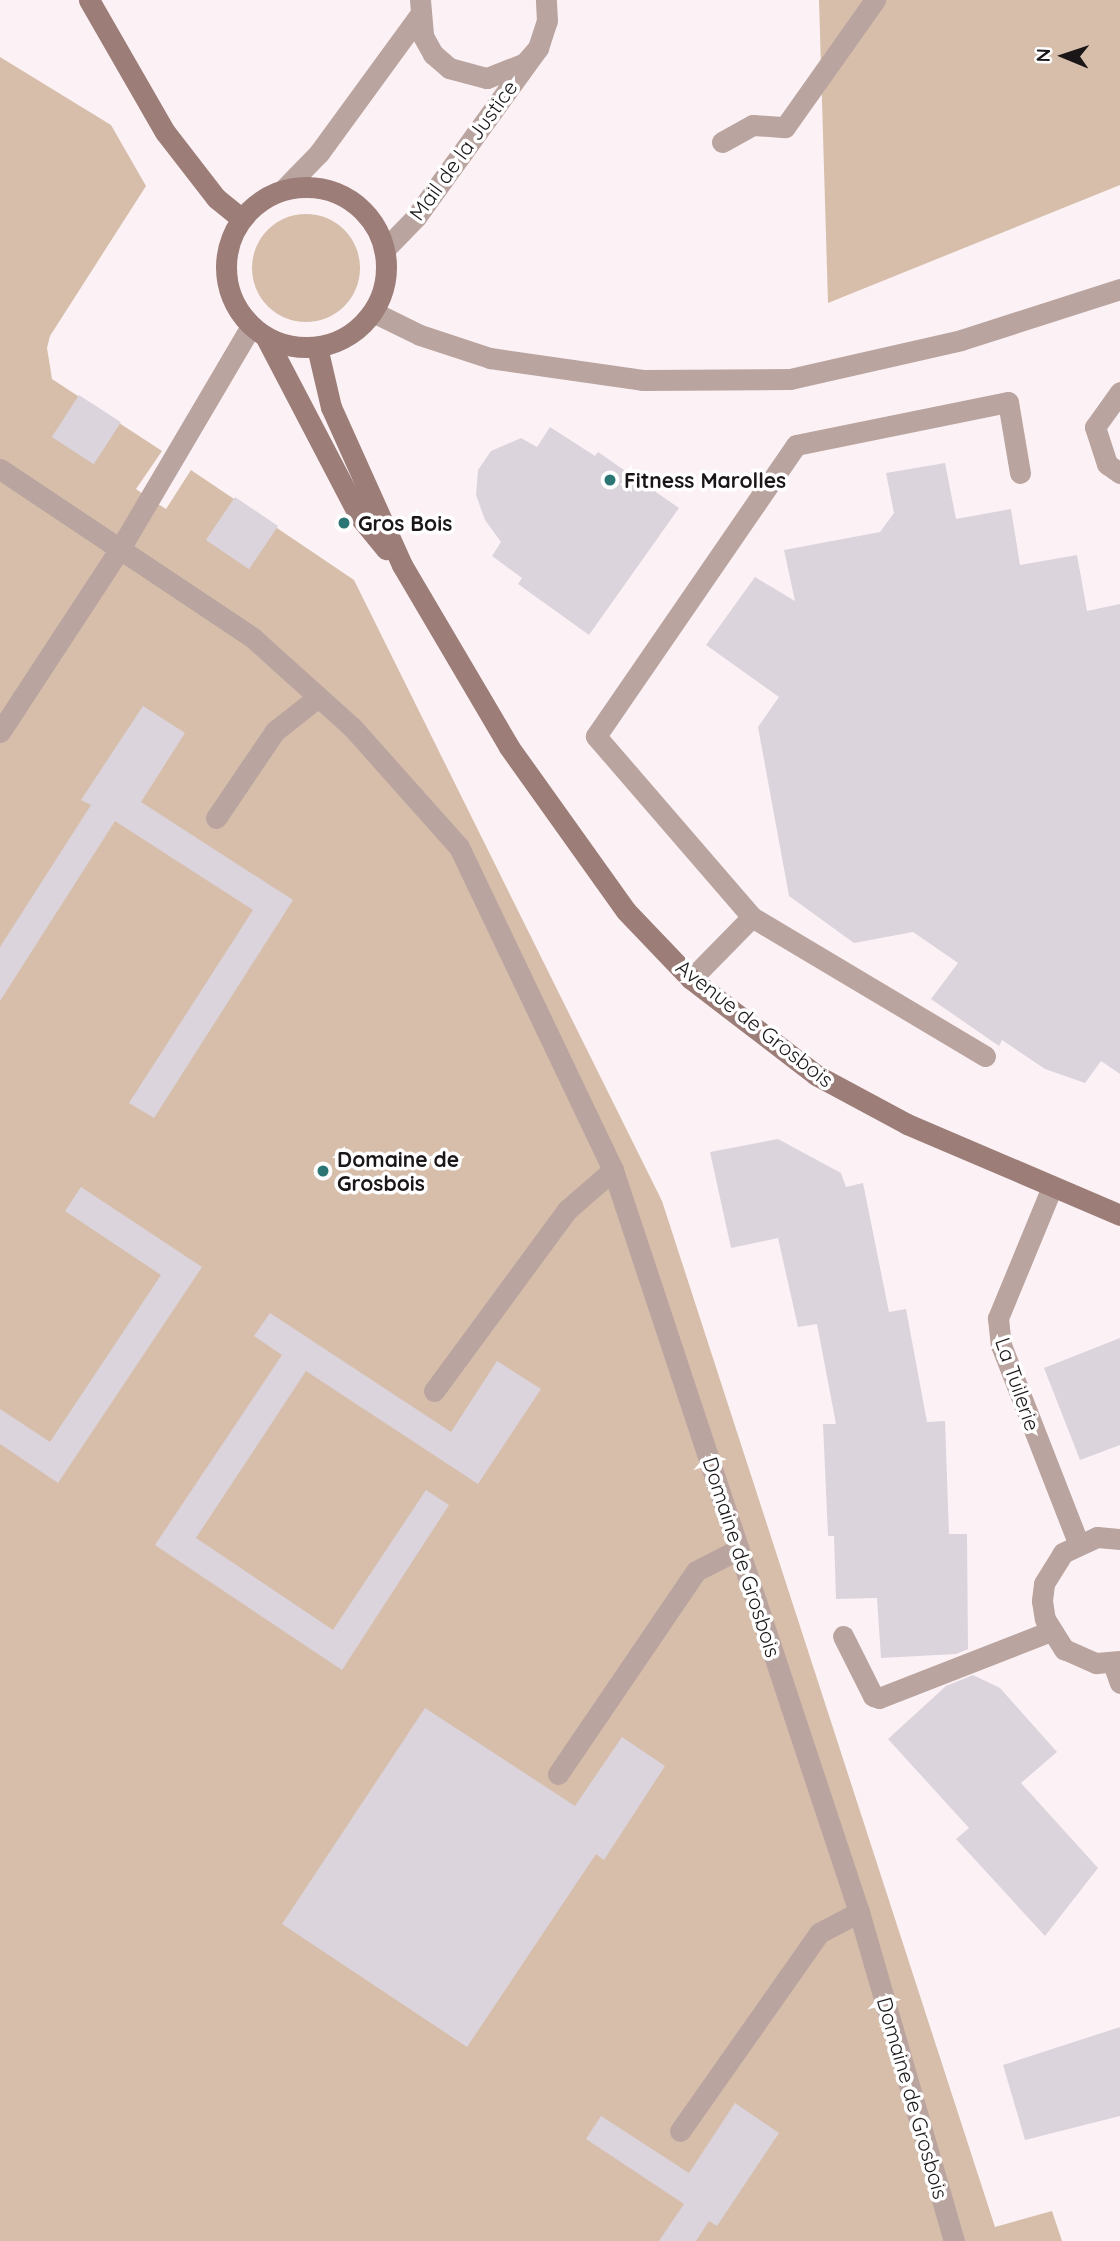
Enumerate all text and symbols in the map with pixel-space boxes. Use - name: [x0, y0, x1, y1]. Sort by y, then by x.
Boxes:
- north arrow: [1029, 21, 1099, 91]
- text: N: [1031, 48, 1055, 63]
- street label: Mail de la Justice: [404, 75, 522, 225]
- place label: Fitness Marolles: [624, 467, 786, 493]
- marker: Fitness Marolles: [602, 472, 618, 488]
- place label: Gros Bois: [358, 510, 452, 536]
- marker: Gros Bois: [336, 515, 352, 531]
- street label: Avenue de Grosbois: [671, 954, 839, 1092]
- place label: Domaine de Grosbois: [337, 1146, 459, 1196]
- marker: Domaine de Grosbois: [315, 1163, 331, 1179]
- street label: La Tuilerie: [990, 1334, 1046, 1434]
- street label: Domaine de Grosbois: [698, 1454, 786, 1660]
- street label: Domaine de Grosbois: [872, 1994, 954, 2202]

